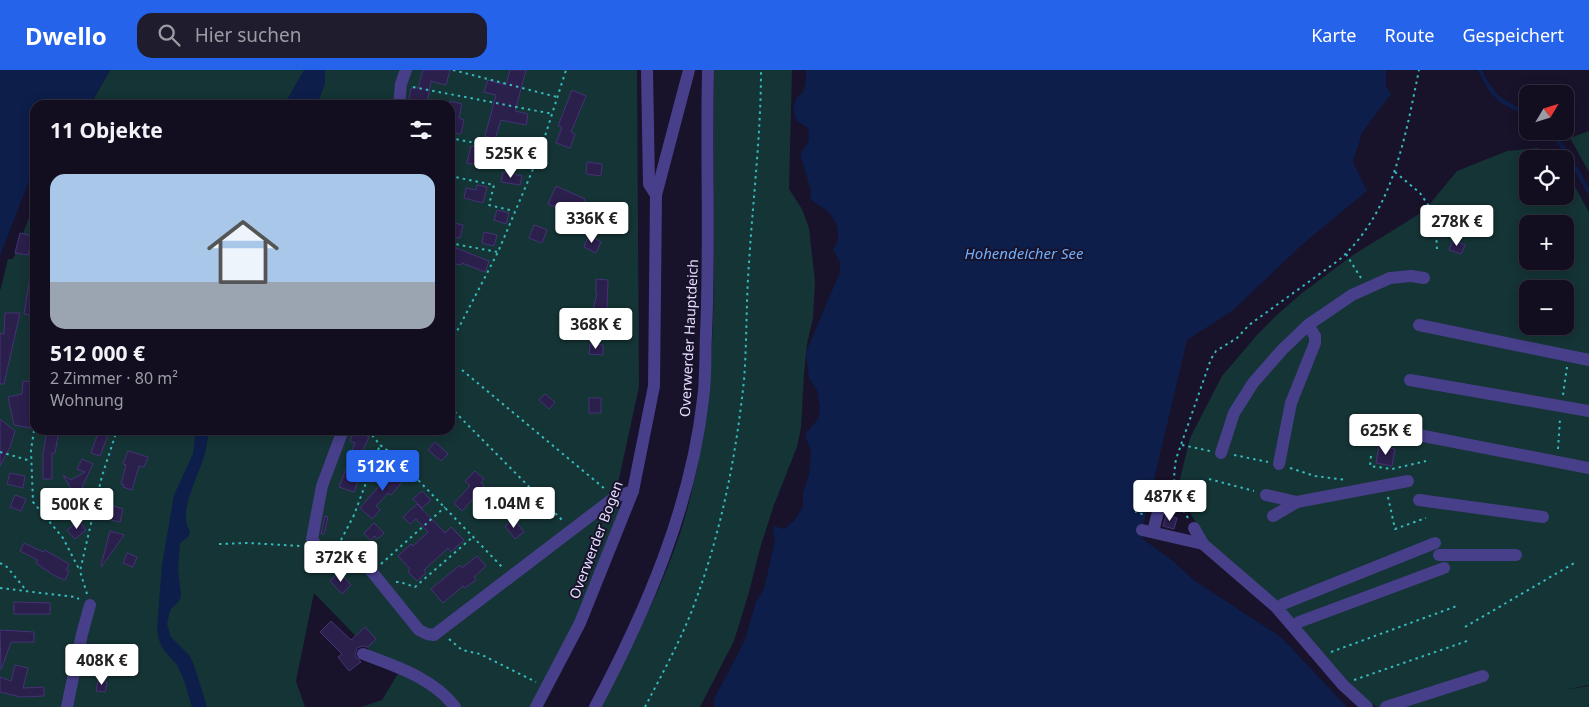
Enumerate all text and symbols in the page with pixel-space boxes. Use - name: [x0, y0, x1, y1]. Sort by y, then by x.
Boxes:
- search box: [137, 13, 487, 58]
- text: Dwello: [25, 19, 107, 52]
- icon: search: [155, 21, 183, 49]
- text: Hier suchen: [195, 22, 301, 48]
- text: Karte: [1311, 23, 1357, 47]
- text: Route: [1385, 23, 1434, 47]
- text: Gespeichert: [1462, 23, 1564, 47]
- north arrow: [1519, 85, 1574, 140]
- map controls: [1519, 85, 1574, 335]
- text: 11 Objekte: [50, 116, 163, 144]
- icon: filters: [407, 116, 435, 144]
- pin: 525K €: [470, 136, 552, 179]
- text: 525K €: [485, 142, 537, 164]
- button: locate: [1519, 150, 1574, 205]
- pin: 336K €: [551, 202, 633, 244]
- pin: 278K €: [1416, 204, 1498, 247]
- icon: home: [198, 207, 288, 297]
- text: 336K €: [566, 207, 618, 229]
- text: 278K €: [1431, 210, 1483, 232]
- button: +: [1519, 215, 1574, 270]
- water label: Hohendeicher See: [965, 243, 1084, 263]
- street label: Overwerder Hauptdeich: [675, 259, 702, 417]
- button: −: [1519, 280, 1574, 335]
- pin: 368K €: [555, 308, 637, 350]
- text: 368K €: [570, 313, 622, 335]
- text: 512 000 €: [50, 339, 145, 367]
- text: 2 Zimmer · 80 m²: [50, 367, 178, 389]
- text: Wohnung: [50, 389, 124, 411]
- pin: 625K €: [1345, 414, 1427, 456]
- text: 625K €: [1360, 419, 1412, 441]
- pin: 512K €: [342, 450, 424, 492]
- text: 512K €: [357, 455, 409, 477]
- street label: Overwerder Bogen: [564, 478, 627, 601]
- pin: 487K €: [1129, 480, 1211, 522]
- text: 487K €: [1144, 485, 1196, 507]
- pin: 1.04M €: [468, 486, 560, 529]
- pin: 500K €: [36, 488, 118, 530]
- text: 1.04M €: [484, 492, 544, 514]
- text: 500K €: [51, 493, 103, 515]
- pin: 372K €: [300, 540, 382, 583]
- text: 372K €: [315, 546, 367, 568]
- pin: 408K €: [61, 644, 143, 686]
- text: 408K €: [76, 649, 128, 671]

